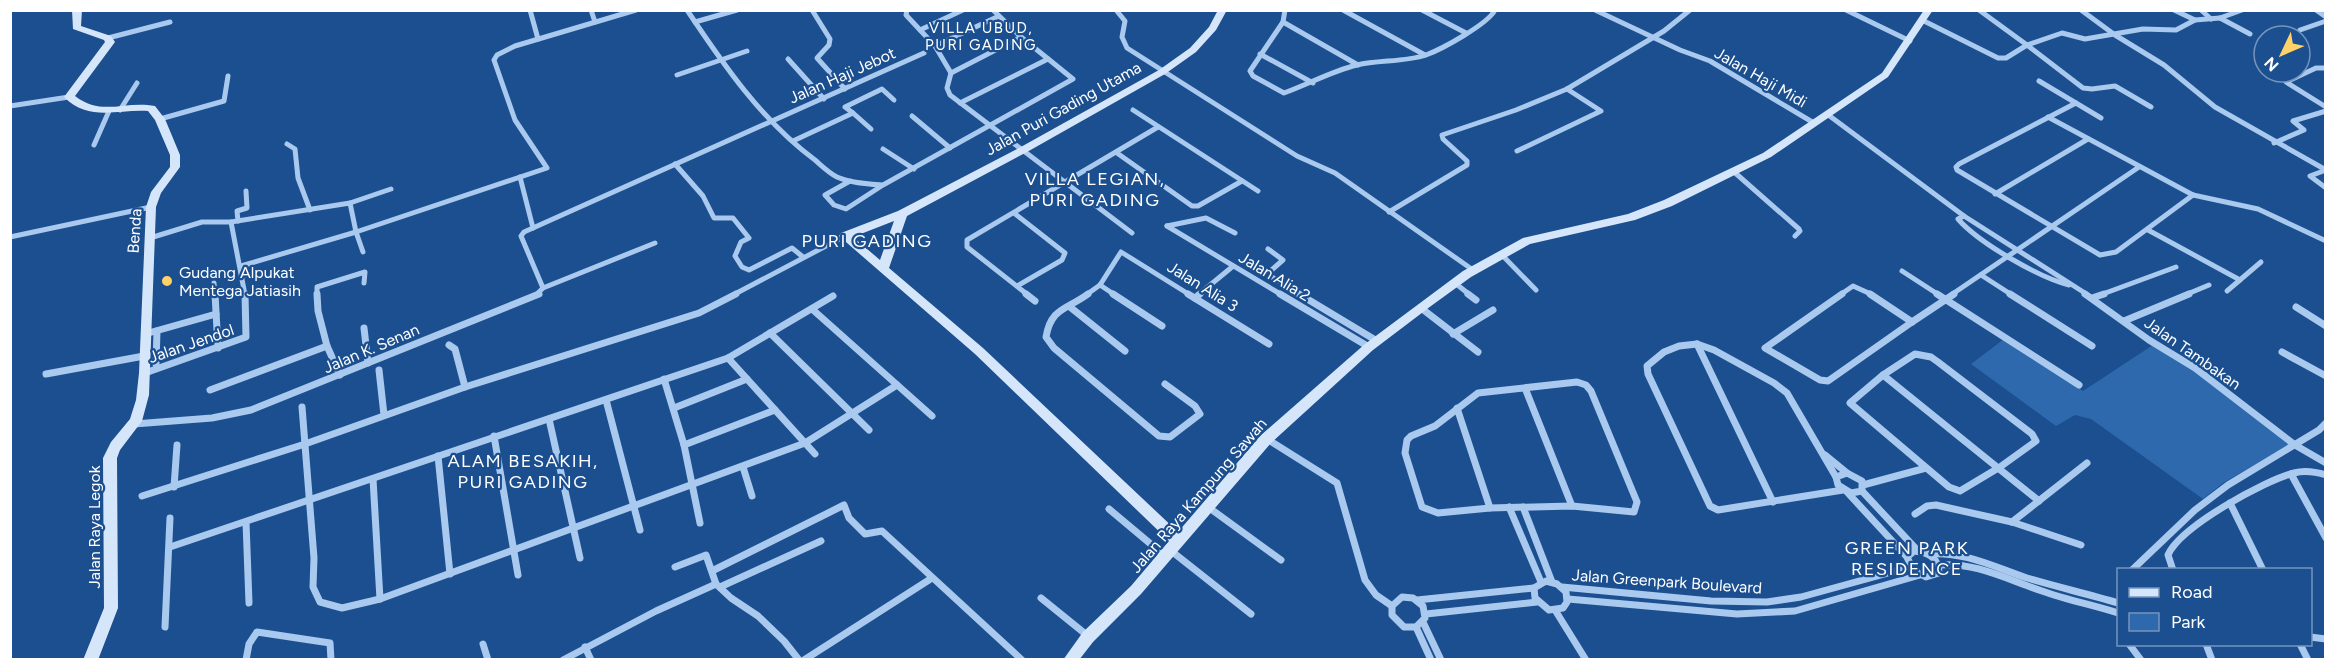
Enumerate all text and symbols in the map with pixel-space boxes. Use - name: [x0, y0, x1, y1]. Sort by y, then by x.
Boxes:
- district label: VILLA UBUD, PURI GADING: [925, 19, 1037, 54]
- north arrow: [2252, 24, 2312, 84]
- street label: Jalan Haji Jebot: [786, 43, 899, 107]
- street label: Jalan Haji Midi: [1711, 43, 1810, 112]
- text: N: [2260, 53, 2283, 75]
- street label: Jalan Puri Gading Utama: [982, 58, 1144, 159]
- district label: VILLA LEGIAN, PURI GADING: [1025, 168, 1165, 211]
- street label: Benda: [123, 208, 146, 254]
- district label: PURI GADING: [802, 230, 932, 252]
- street label: Jalan Alia 2: [1236, 248, 1314, 305]
- street label: Jalan Alia 3: [1164, 257, 1242, 316]
- place label: Gudang Alpukat Mentega Jatiasih: [179, 263, 301, 300]
- marker: Gudang Alpukat Mentega Jatiasih: [160, 274, 174, 288]
- street label: Jalan Tambakan: [2141, 313, 2244, 394]
- street label: Jalan Jendol: [146, 320, 236, 367]
- street label: Jalan K. Senan: [320, 320, 422, 377]
- street label: Jalan Raya Kampung Sawah: [1126, 414, 1271, 577]
- district label: ALAM BESAKIH, PURI GADING: [447, 450, 599, 493]
- street label: Jalan Raya Legok: [85, 465, 104, 588]
- district label: GREEN PARK RESIDENCE: [1845, 537, 1969, 580]
- street label: Jalan Greenpark Boulevard: [1571, 565, 1763, 598]
- legend: [2117, 568, 2312, 646]
- text: Road: [2171, 581, 2212, 603]
- text: Park: [2171, 611, 2206, 633]

